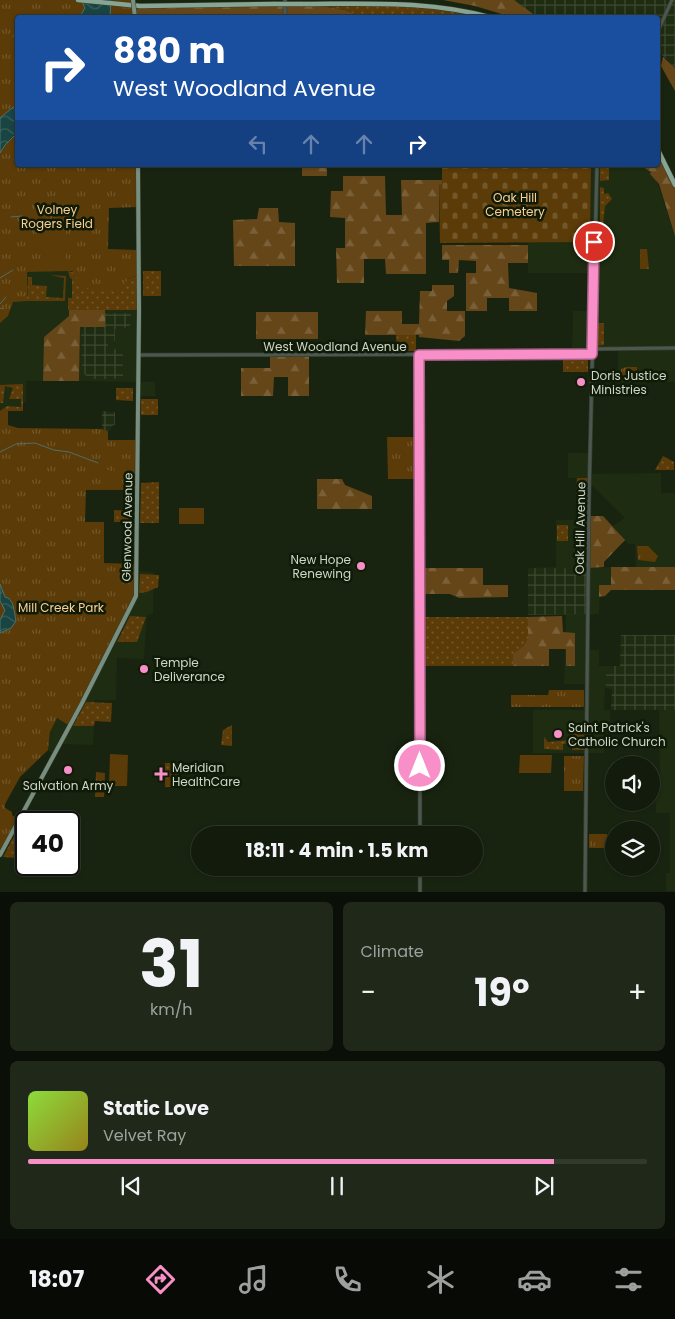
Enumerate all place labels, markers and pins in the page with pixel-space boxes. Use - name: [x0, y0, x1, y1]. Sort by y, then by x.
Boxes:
- pin: [573, 221, 615, 263]
- place label: Doris Justice Ministries: [591, 367, 666, 398]
- marker: Doris Justice Ministries: [575, 376, 587, 388]
- place label: New Hope Renewing: [291, 551, 351, 582]
- marker: New Hope Renewing: [355, 560, 367, 572]
- place label: Temple Deliverance: [154, 654, 225, 685]
- marker: Temple Deliverance: [138, 663, 150, 675]
- place label: Saint Patrick's Catholic Church: [568, 719, 666, 750]
- marker: Saint Patrick's Catholic Church: [552, 728, 564, 740]
- place label: Meridian HealthCare: [172, 759, 240, 790]
- marker: Salvation Army: [62, 764, 74, 776]
- marker: Meridian HealthCare: [154, 767, 168, 781]
- place label: Salvation Army: [23, 777, 113, 794]

